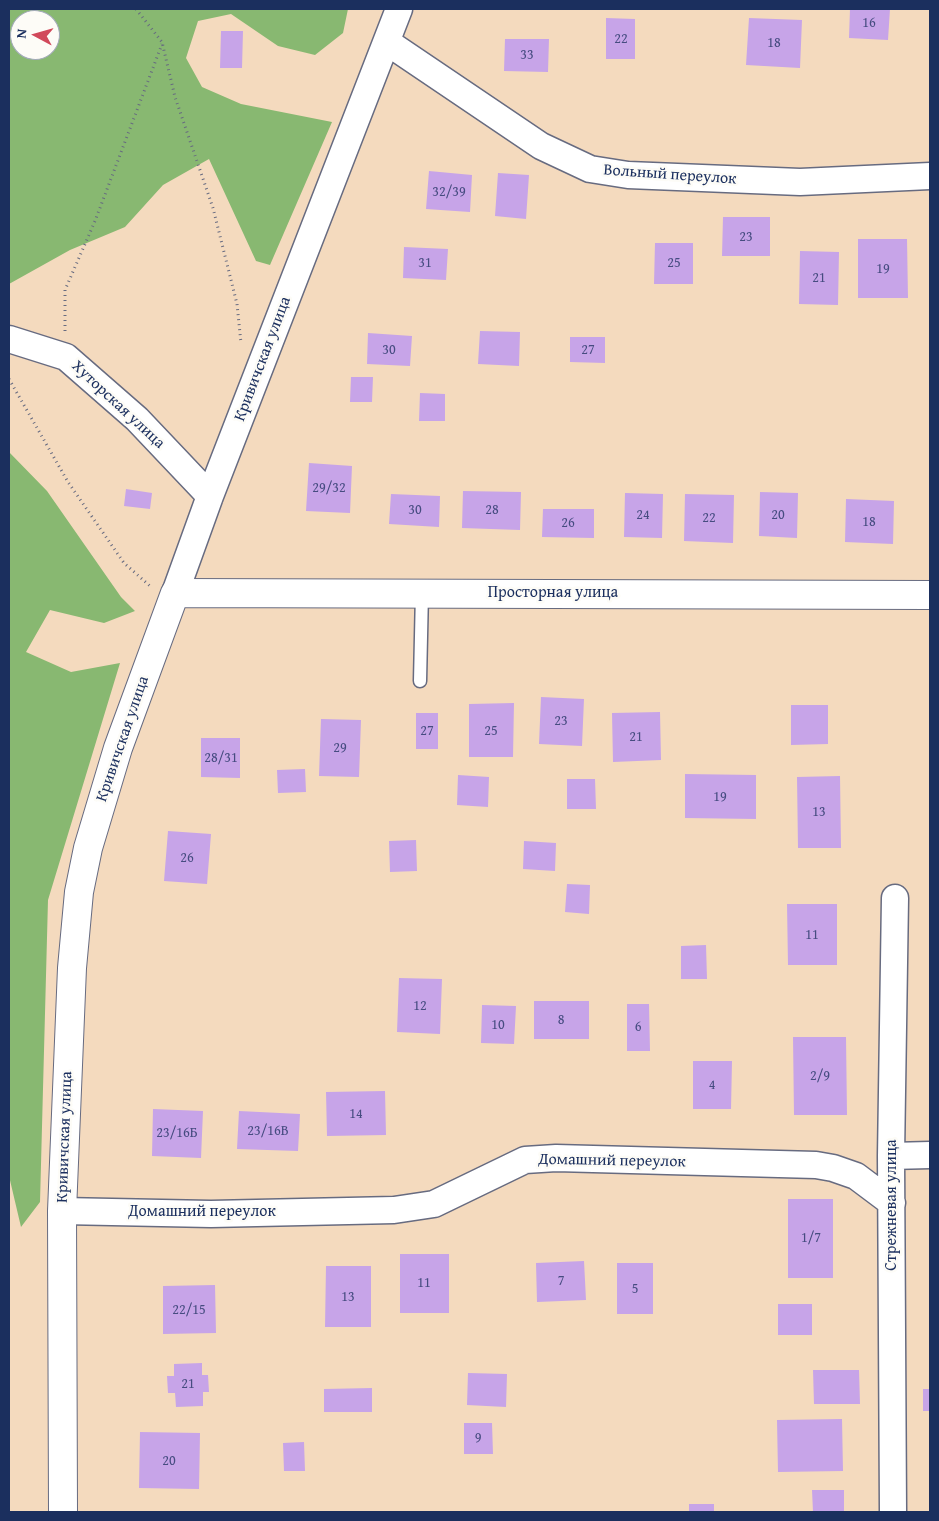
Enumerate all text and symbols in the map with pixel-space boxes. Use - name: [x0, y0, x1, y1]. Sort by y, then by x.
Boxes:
- north arrow: [10, 10, 60, 60]
- house number: 16: [862, 15, 876, 31]
- text: N: [11, 28, 32, 39]
- house number: 22: [614, 31, 628, 47]
- house number: 18: [767, 35, 781, 51]
- house number: 33: [520, 47, 534, 63]
- street label: Вольный переулок: [603, 161, 737, 189]
- house number: 32/39: [432, 184, 466, 200]
- house number: 23: [739, 229, 753, 245]
- house number: 31: [418, 255, 432, 271]
- house number: 25: [667, 255, 681, 271]
- house number: 19: [876, 261, 890, 277]
- house number: 21: [812, 270, 826, 286]
- street label: Кривичская улица: [230, 294, 296, 424]
- house number: 30: [382, 342, 396, 358]
- house number: 27: [581, 342, 595, 358]
- street label: Хуторская улица: [67, 357, 169, 453]
- house number: 29/32: [312, 480, 346, 496]
- house number: 30: [408, 502, 422, 518]
- house number: 28: [485, 502, 499, 518]
- house number: 24: [636, 507, 650, 523]
- house number: 20: [771, 507, 785, 523]
- house number: 22: [702, 510, 716, 526]
- house number: 18: [862, 514, 876, 530]
- house number: 26: [561, 515, 575, 531]
- street label: Просторная улица: [488, 583, 618, 603]
- street label: Кривичская улица: [92, 674, 154, 804]
- house number: 23: [554, 713, 568, 729]
- house number: 27: [420, 723, 434, 739]
- house number: 25: [484, 723, 498, 739]
- house number: 21: [629, 729, 643, 745]
- house number: 29: [333, 740, 347, 756]
- house number: 28/31: [204, 750, 238, 766]
- house number: 19: [713, 789, 727, 805]
- house number: 13: [812, 804, 826, 820]
- house number: 26: [180, 850, 194, 866]
- house number: 11: [805, 927, 819, 943]
- house number: 12: [413, 998, 427, 1014]
- house number: 8: [558, 1012, 564, 1028]
- house number: 10: [491, 1017, 505, 1033]
- house number: 6: [635, 1019, 641, 1035]
- house number: 2/9: [810, 1068, 830, 1084]
- street label: Кривичская улица: [53, 1071, 77, 1203]
- house number: 4: [709, 1077, 715, 1093]
- house number: 14: [349, 1106, 363, 1122]
- house number: 23/16В: [247, 1123, 289, 1139]
- house number: 23/16Б: [156, 1125, 198, 1141]
- street label: Стрежневая улица: [882, 1139, 902, 1271]
- street label: Домашний переулок: [538, 1150, 686, 1172]
- street label: Домашний переулок: [128, 1202, 276, 1222]
- house number: 1/7: [801, 1230, 821, 1246]
- house number: 7: [558, 1273, 564, 1289]
- house number: 11: [417, 1275, 431, 1291]
- house number: 5: [632, 1281, 638, 1297]
- house number: 13: [341, 1289, 355, 1305]
- house number: 22/15: [172, 1302, 206, 1318]
- house number: 21: [181, 1376, 195, 1392]
- house number: 9: [475, 1430, 481, 1446]
- house number: 20: [162, 1453, 176, 1469]

